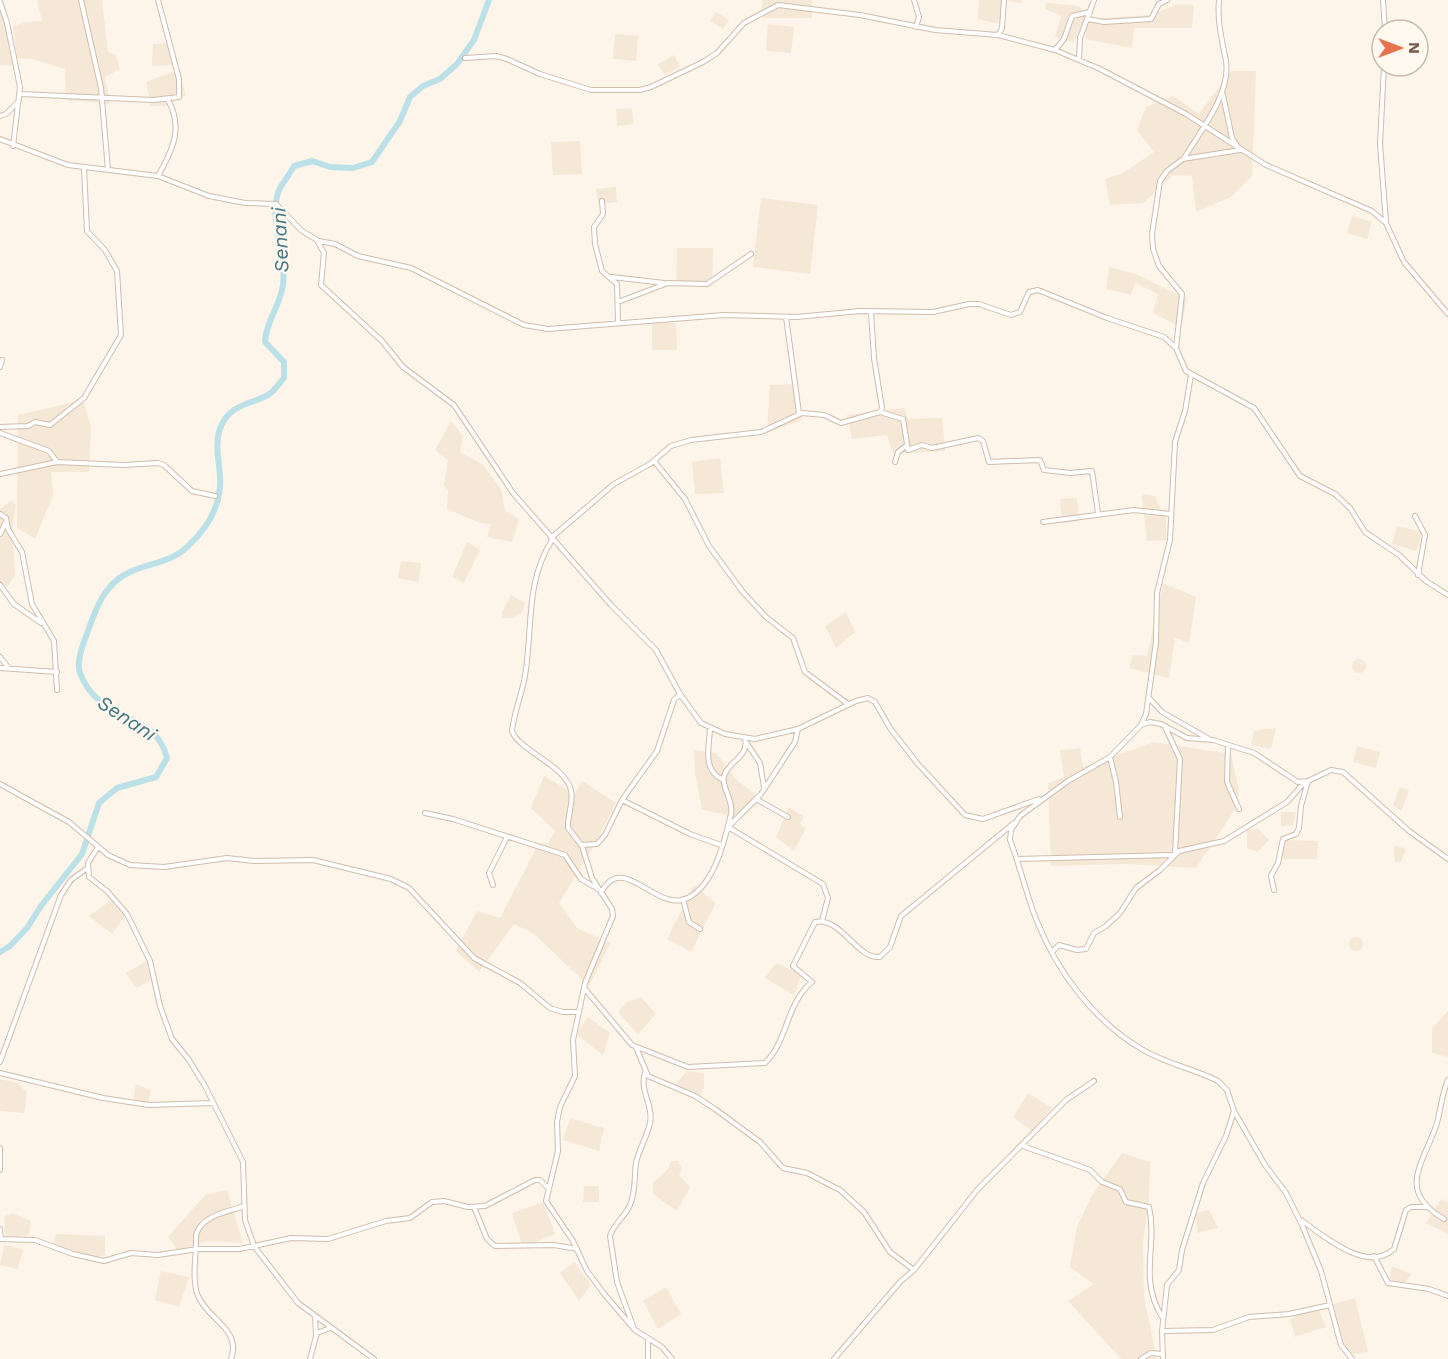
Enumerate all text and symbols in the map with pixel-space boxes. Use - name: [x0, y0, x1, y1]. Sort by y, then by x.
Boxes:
- north arrow: [1370, 18, 1430, 78]
- text: N: [1405, 42, 1424, 54]
- water label: Senani: [266, 206, 294, 273]
- water label: Senani: [93, 690, 162, 746]

